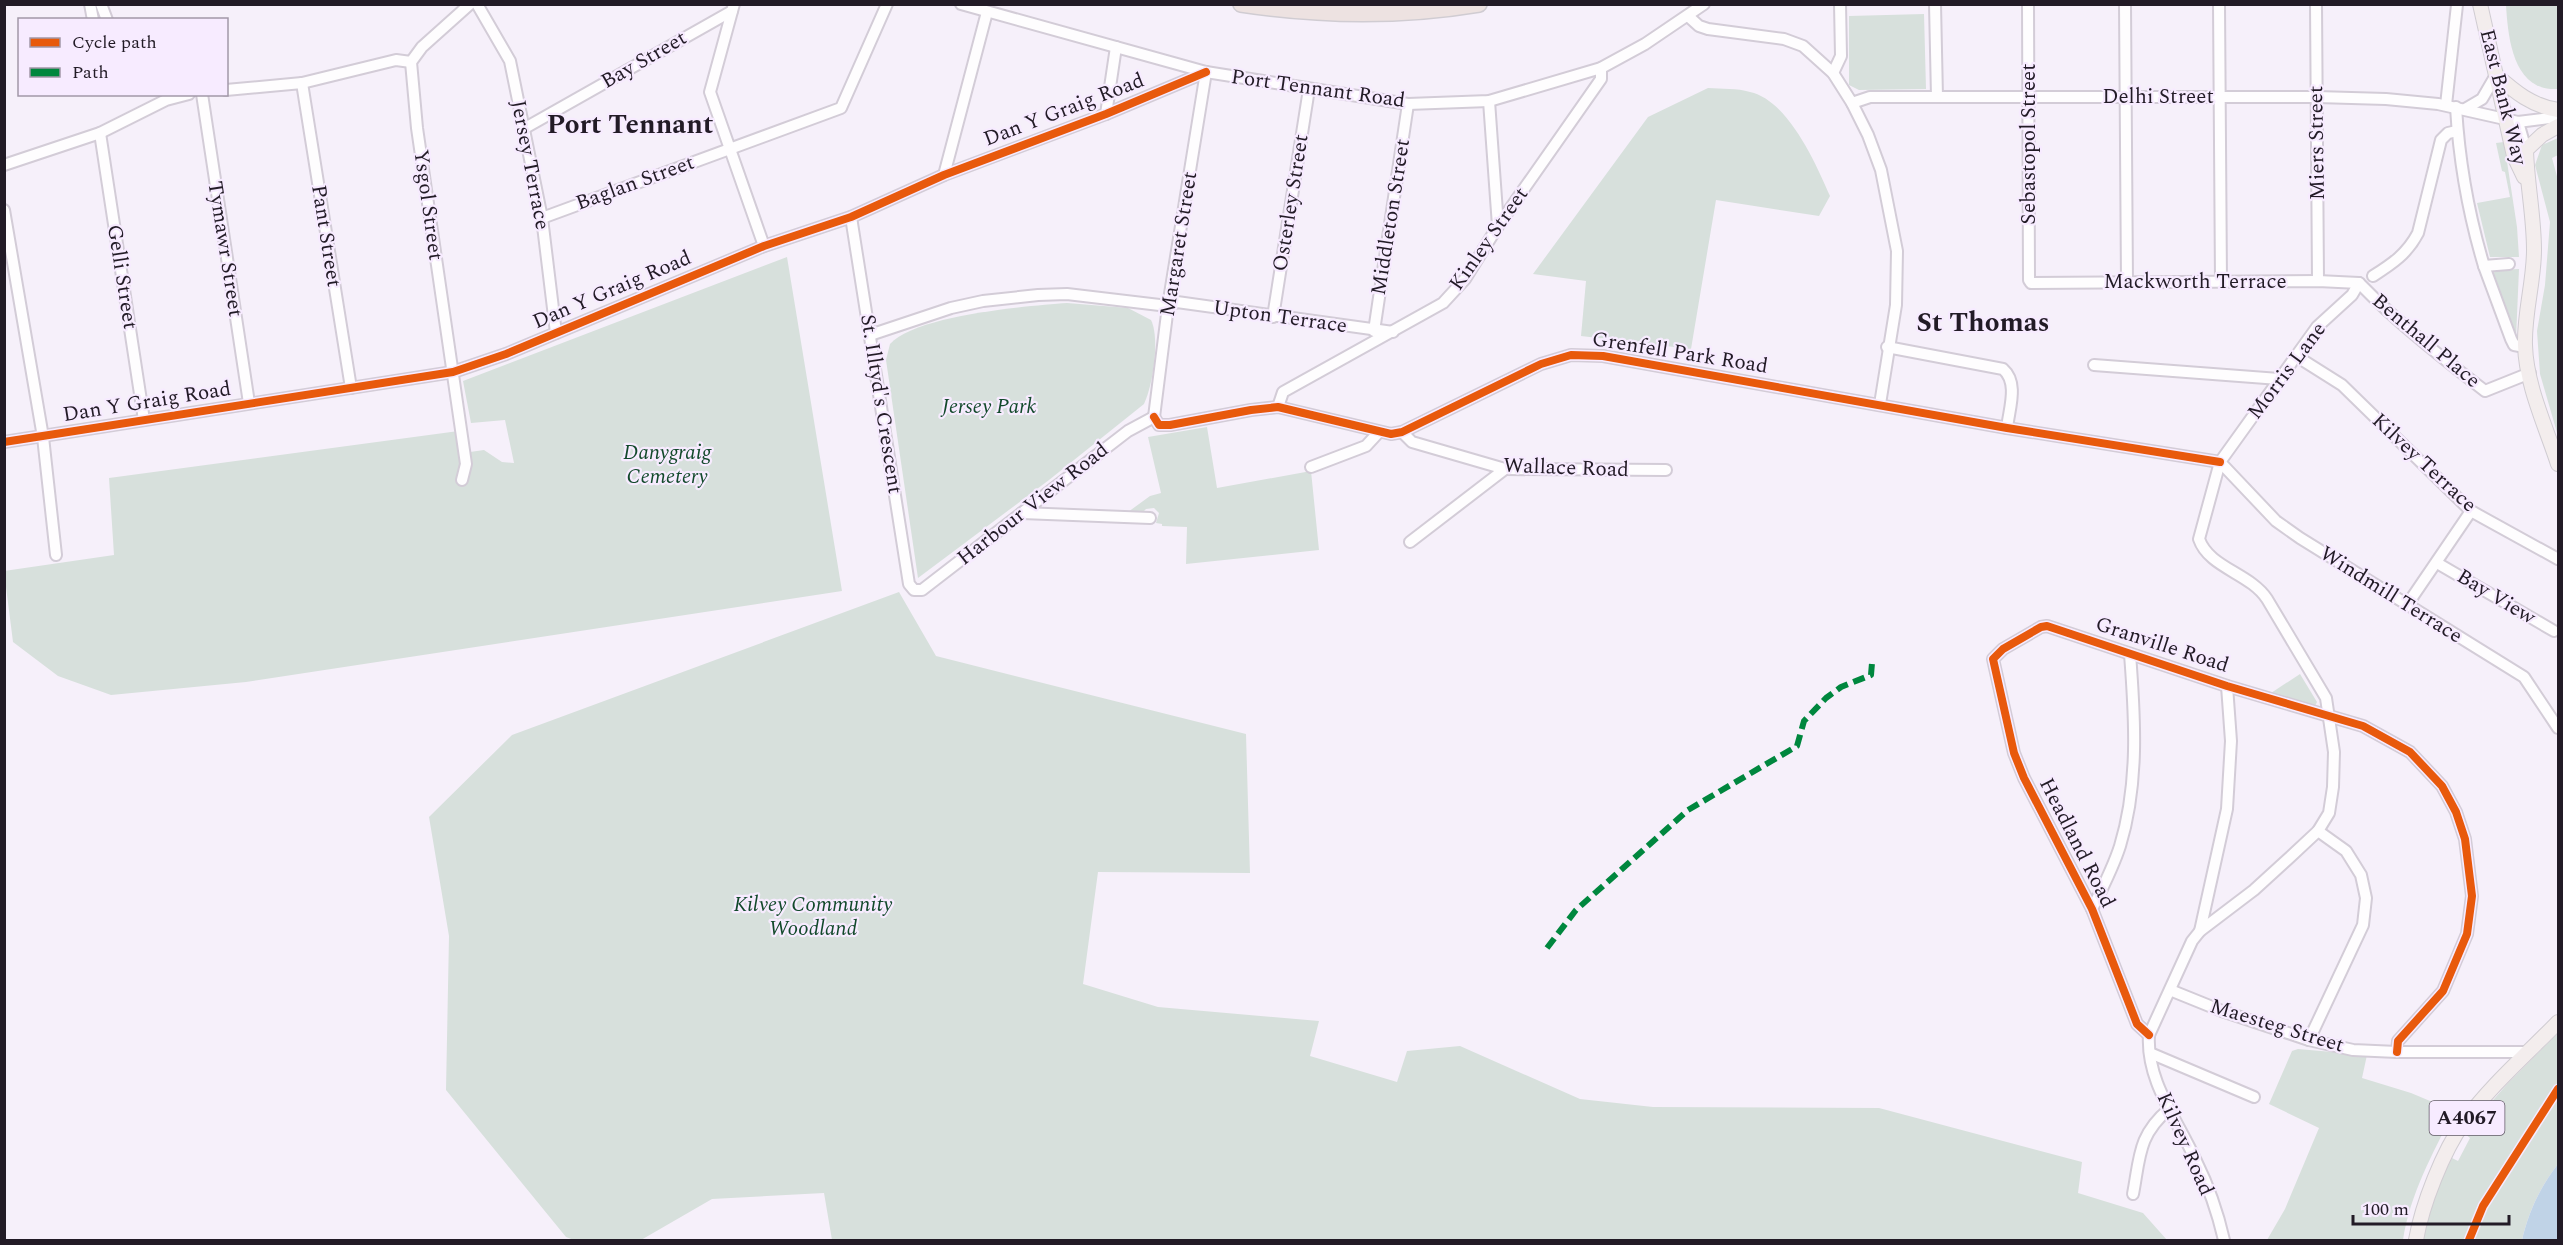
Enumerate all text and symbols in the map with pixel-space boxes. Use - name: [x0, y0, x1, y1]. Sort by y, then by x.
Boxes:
- legend: [18, 18, 228, 96]
- street label: Bay Street: [595, 23, 693, 97]
- street label: East Bank Way: [2471, 26, 2536, 169]
- text: Cycle path: [72, 29, 157, 56]
- text: Path: [72, 59, 109, 86]
- street label: Port Tennant Road: [1229, 61, 1407, 117]
- street label: Sebastopol Street: [2013, 63, 2045, 225]
- street label: Dan Y Graig Road: [979, 65, 1149, 155]
- street label: Delhi Street: [2102, 81, 2214, 113]
- street label: Miers Street: [2300, 85, 2334, 201]
- street label: Jersey Terrace: [502, 97, 558, 233]
- district label: Port Tennant: [547, 104, 713, 146]
- street label: Osterley Street: [1264, 132, 1318, 274]
- street label: Middleton Street: [1363, 137, 1419, 297]
- street label: Baglan Street: [571, 147, 699, 219]
- street label: Ysgol Street: [404, 148, 452, 262]
- street label: Margaret Street: [1152, 169, 1206, 319]
- street label: Tymawr Street: [198, 179, 252, 319]
- street label: Kinley Street: [1441, 180, 1537, 298]
- street label: Pant Street: [302, 182, 350, 290]
- street label: Gelli Street: [98, 222, 146, 332]
- street label: Dan Y Graig Road: [528, 242, 696, 338]
- street label: Mackworth Terrace: [2103, 266, 2287, 298]
- street label: Benthall Place: [2364, 286, 2488, 396]
- street label: Upton Terrace: [1211, 292, 1349, 342]
- district label: St Thomas: [1916, 302, 2050, 344]
- street label: St. Illtyd's Crescent: [851, 312, 911, 496]
- street label: Morris Lane: [2240, 315, 2334, 427]
- street label: Grenfell Park Road: [1590, 323, 1770, 383]
- street label: Dan Y Graig Road: [61, 373, 233, 431]
- park label: Jersey Park: [940, 391, 1036, 423]
- street label: Kilvey Terrace: [2364, 406, 2484, 520]
- street label: Harbour View Road: [950, 434, 1116, 574]
- park label: Danygraig Cemetery: [623, 437, 712, 493]
- street label: Wallace Road: [1503, 450, 1629, 486]
- street label: Windmill Terrace: [2313, 538, 2469, 652]
- street label: Bay View: [2450, 561, 2543, 634]
- street label: Granville Road: [2091, 608, 2233, 682]
- street label: Headland Road: [2030, 772, 2124, 914]
- park label: Kilvey Community Woodland: [734, 889, 893, 945]
- street label: Maesteg Street: [2206, 990, 2348, 1062]
- street label: Kilvey Road: [2148, 1087, 2222, 1201]
- road number: A4067: [2430, 1101, 2504, 1135]
- scale bar: [2353, 1188, 2509, 1226]
- text: 100 m: [2362, 1196, 2409, 1223]

